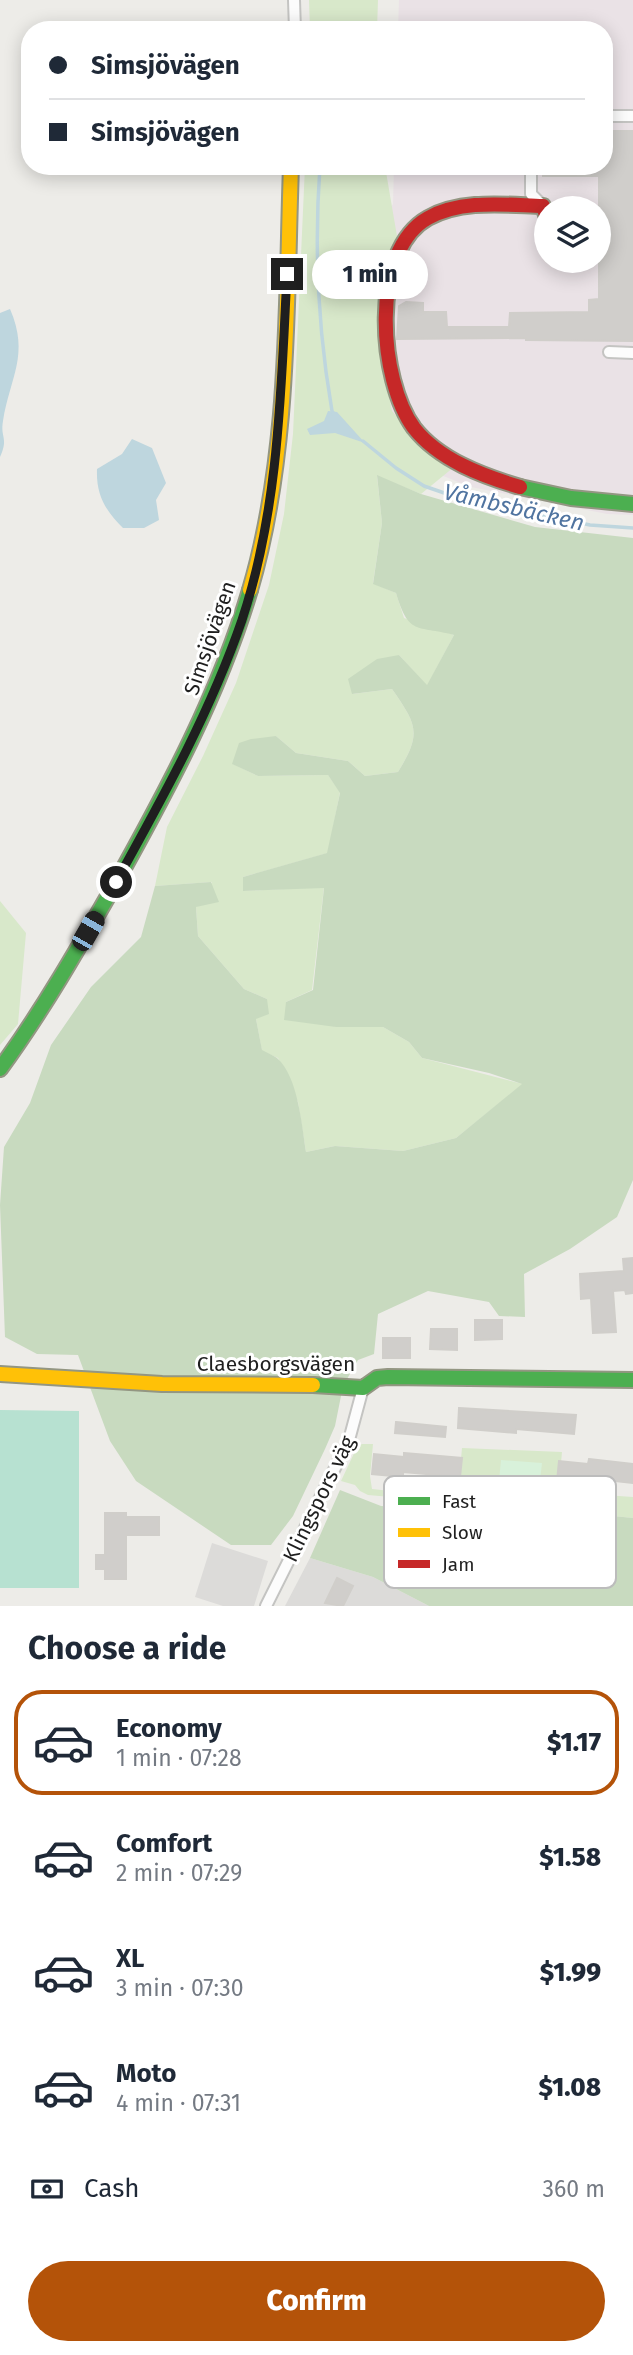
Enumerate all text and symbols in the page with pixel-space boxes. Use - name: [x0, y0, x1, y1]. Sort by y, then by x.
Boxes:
- text: Simsjövägen: [91, 50, 240, 81]
- text: Simsjövägen: [91, 117, 240, 148]
- map controls: [534, 196, 611, 273]
- button: layers: [534, 196, 611, 273]
- callout: 1 min: [312, 250, 427, 298]
- route end: [271, 258, 303, 290]
- text: 1 min: [342, 260, 398, 288]
- water label: Våmbsbäcken: [441, 477, 587, 537]
- street label: Simsjövägen: [178, 578, 242, 698]
- route start: [100, 866, 132, 898]
- car: [69, 908, 108, 954]
- street label: Claesborgsvägen: [197, 1351, 355, 1377]
- street label: Klingspors väg: [277, 1432, 361, 1566]
- legend: [384, 1476, 616, 1588]
- text: Fast: [442, 1490, 476, 1513]
- text: Slow: [442, 1521, 483, 1544]
- text: Jam: [442, 1553, 474, 1576]
- text: Choose a ride: [28, 1629, 226, 1667]
- icon: car: [32, 1711, 95, 1774]
- text: Economy: [116, 1713, 222, 1744]
- text: $1.17: [547, 1727, 601, 1758]
- text: 1 min · 07:28: [116, 1744, 242, 1772]
- icon: car: [32, 1826, 95, 1889]
- text: Comfort: [116, 1828, 212, 1859]
- text: $1.58: [539, 1842, 601, 1873]
- text: 2 min · 07:29: [116, 1859, 242, 1887]
- icon: car: [32, 1941, 95, 2004]
- text: XL: [116, 1943, 144, 1974]
- text: $1.99: [540, 1957, 601, 1988]
- text: 3 min · 07:30: [116, 1974, 244, 2002]
- icon: car: [32, 2056, 95, 2119]
- text: Moto: [116, 2058, 176, 2089]
- text: $1.08: [539, 2072, 601, 2103]
- text: 4 min · 07:31: [116, 2089, 241, 2117]
- icon: cash: [28, 2170, 66, 2208]
- text: Cash: [84, 2173, 140, 2204]
- text: 360 m: [543, 2175, 605, 2203]
- button: Confirm: [28, 2261, 605, 2341]

